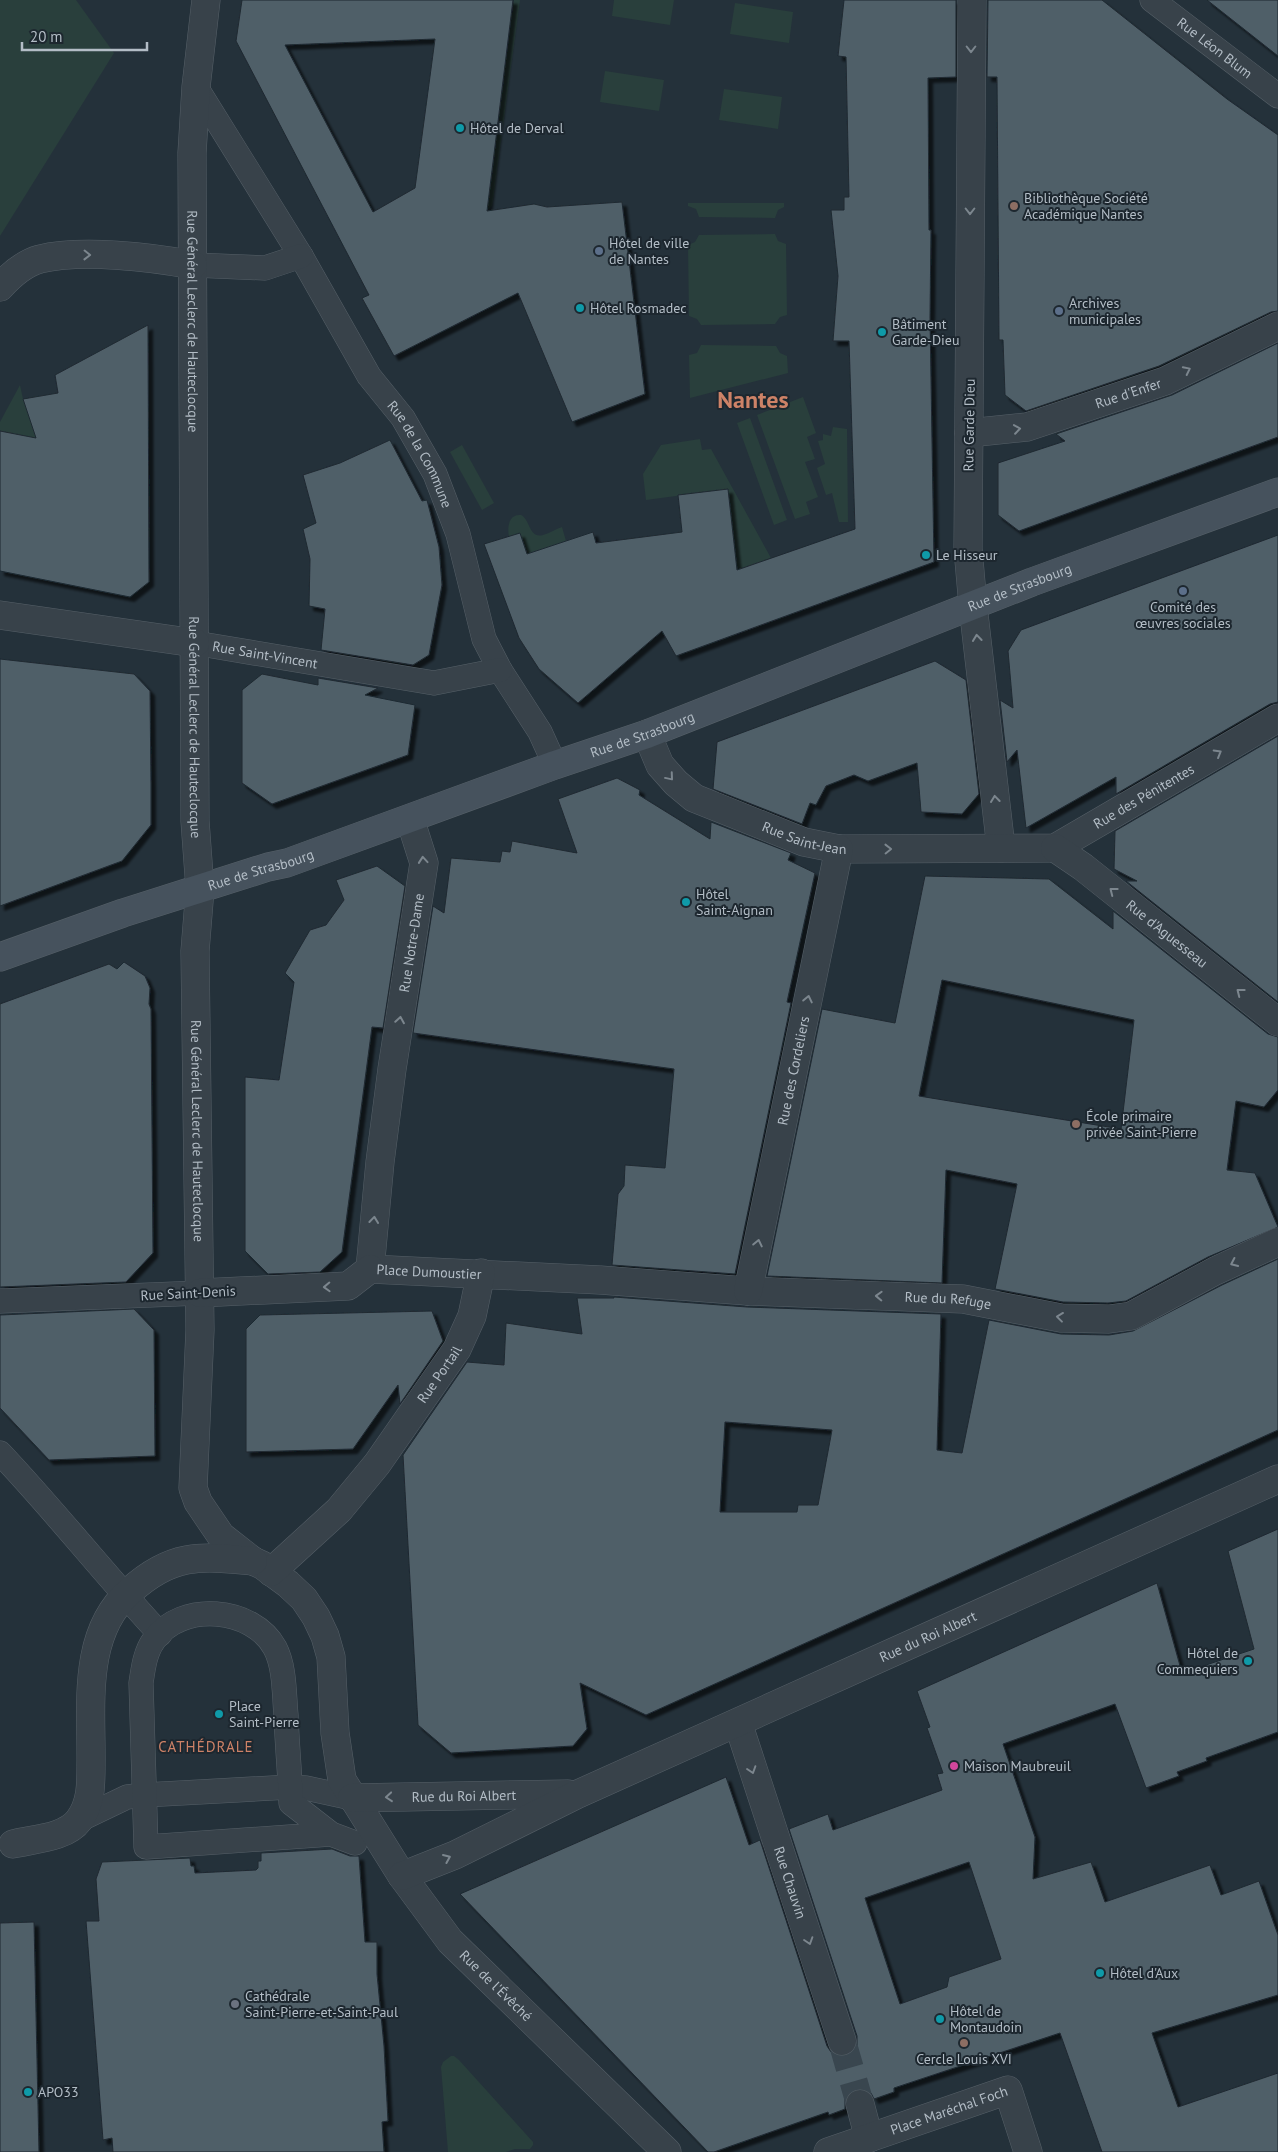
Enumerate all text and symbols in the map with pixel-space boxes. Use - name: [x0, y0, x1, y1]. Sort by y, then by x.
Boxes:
- street label: Rue Léon Blum: [1174, 13, 1256, 82]
- scale bar: [22, 20, 148, 52]
- text: 20 m: [30, 27, 63, 46]
- one-way arrow: [966, 45, 976, 53]
- place label: Hôtel de Derval: [470, 119, 564, 137]
- marker: Hôtel de Derval: [454, 122, 466, 134]
- place label: Bibliothèque Société Académique Nantes: [1024, 189, 1148, 223]
- marker: Bibliothèque Société Académique Nantes: [1008, 200, 1020, 212]
- one-way arrow: [965, 208, 975, 215]
- street label: Rue Général Leclerc de Hauteclocque: [183, 210, 202, 432]
- place label: Hôtel de ville de Nantes: [609, 234, 689, 268]
- marker: Hôtel de ville de Nantes: [593, 245, 605, 257]
- one-way arrow: [84, 250, 92, 260]
- place label: Archives municipales: [1069, 294, 1141, 328]
- place label: Hôtel Rosmadec: [590, 299, 687, 317]
- marker: Hôtel Rosmadec: [574, 302, 586, 314]
- marker: Archives municipales: [1053, 305, 1065, 317]
- place label: Bâtiment Garde-Dieu: [892, 315, 960, 349]
- marker: Bâtiment Garde-Dieu: [876, 326, 888, 338]
- one-way arrow: [1182, 366, 1191, 376]
- street label: Rue d'Enfer: [1093, 374, 1164, 413]
- street label: Rue Garde Dieu: [959, 378, 979, 472]
- district label: Nantes: [717, 384, 789, 415]
- street label: Rue de la Commune: [383, 397, 456, 510]
- one-way arrow: [1014, 424, 1022, 435]
- place label: Le Hisseur: [936, 546, 998, 564]
- marker: Le Hisseur: [920, 549, 932, 561]
- street label: Rue de Strasbourg: [965, 559, 1074, 615]
- marker: Comité des œuvres sociales: [1177, 585, 1189, 597]
- place label: Comité des œuvres sociales: [1135, 598, 1231, 632]
- street label: Rue Général Leclerc de Hauteclocque: [185, 616, 205, 839]
- one-way arrow: [972, 633, 983, 641]
- street label: Rue Saint-Vincent: [211, 637, 319, 672]
- street label: Rue de Strasbourg: [588, 707, 697, 762]
- one-way arrow: [1213, 749, 1222, 759]
- street label: Rue des Pénitentes: [1090, 760, 1198, 833]
- one-way arrow: [665, 771, 673, 780]
- one-way arrow: [990, 795, 1001, 803]
- street label: Rue Saint-Jean: [759, 817, 847, 858]
- one-way arrow: [884, 844, 892, 854]
- street label: Rue de Strasbourg: [206, 845, 316, 895]
- one-way arrow: [417, 855, 428, 863]
- place label: Hôtel Saint-Aignan: [696, 885, 773, 919]
- one-way arrow: [1109, 887, 1118, 896]
- street label: Rue Notre-Dame: [395, 892, 428, 993]
- marker: Hôtel Saint-Aignan: [680, 896, 692, 908]
- street label: Rue d'Aguesseau: [1122, 896, 1211, 972]
- one-way arrow: [1237, 989, 1246, 997]
- one-way arrow: [802, 994, 813, 1003]
- street label: Rue des Cordeliers: [773, 1014, 813, 1127]
- one-way arrow: [394, 1016, 404, 1025]
- street label: Rue Général Leclerc de Hauteclocque: [187, 1020, 208, 1242]
- place label: École primaire privée Saint-Pierre: [1086, 1107, 1197, 1141]
- marker: École primaire privée Saint-Pierre: [1070, 1118, 1082, 1130]
- one-way arrow: [368, 1216, 379, 1224]
- one-way arrow: [752, 1239, 762, 1248]
- one-way arrow: [1230, 1256, 1239, 1267]
- street label: Place Dumoustier: [376, 1260, 482, 1283]
- one-way arrow: [322, 1281, 330, 1292]
- street label: Rue Saint-Denis: [140, 1282, 236, 1304]
- street label: Rue du Refuge: [904, 1288, 993, 1313]
- one-way arrow: [875, 1291, 882, 1301]
- one-way arrow: [1056, 1313, 1065, 1323]
- street label: Rue Portail: [413, 1343, 466, 1407]
- street label: Rue du Roi Albert: [876, 1607, 980, 1666]
- place label: Hôtel de Commequiers: [1157, 1644, 1238, 1678]
- marker: Hôtel de Commequiers: [1242, 1655, 1254, 1667]
- place label: Place Saint-Pierre: [229, 1697, 299, 1731]
- marker: Place Saint-Pierre: [213, 1708, 225, 1720]
- district label: CATHÉDRALE: [158, 1737, 254, 1756]
- place label: Maison Maubreuil: [964, 1757, 1071, 1775]
- marker: Maison Maubreuil: [948, 1760, 960, 1772]
- one-way arrow: [746, 1765, 756, 1774]
- street label: Rue du Roi Albert: [412, 1786, 517, 1806]
- one-way arrow: [385, 1792, 393, 1803]
- street label: Rue Chauvin: [770, 1844, 810, 1921]
- one-way arrow: [442, 1853, 451, 1864]
- one-way arrow: [803, 1936, 813, 1945]
- street label: Rue de l'Évêché: [456, 1946, 536, 2025]
- place label: Hôtel d'Aux: [1110, 1964, 1178, 1982]
- marker: Hôtel d'Aux: [1094, 1967, 1106, 1979]
- place label: Cathédrale Saint-Pierre-et-Saint-Paul: [245, 1987, 398, 2021]
- marker: Cathédrale Saint-Pierre-et-Saint-Paul: [229, 1998, 241, 2010]
- place label: Hôtel de Montaudoin: [950, 2002, 1022, 2036]
- marker: Hôtel de Montaudoin: [934, 2013, 946, 2025]
- marker: Cercle Louis XVI: [958, 2037, 970, 2049]
- place label: Cercle Louis XVI: [916, 2050, 1012, 2068]
- street label: Place Maréchal Foch: [888, 2082, 1010, 2139]
- place label: APO33: [38, 2083, 79, 2101]
- marker: APO33: [22, 2086, 34, 2098]

